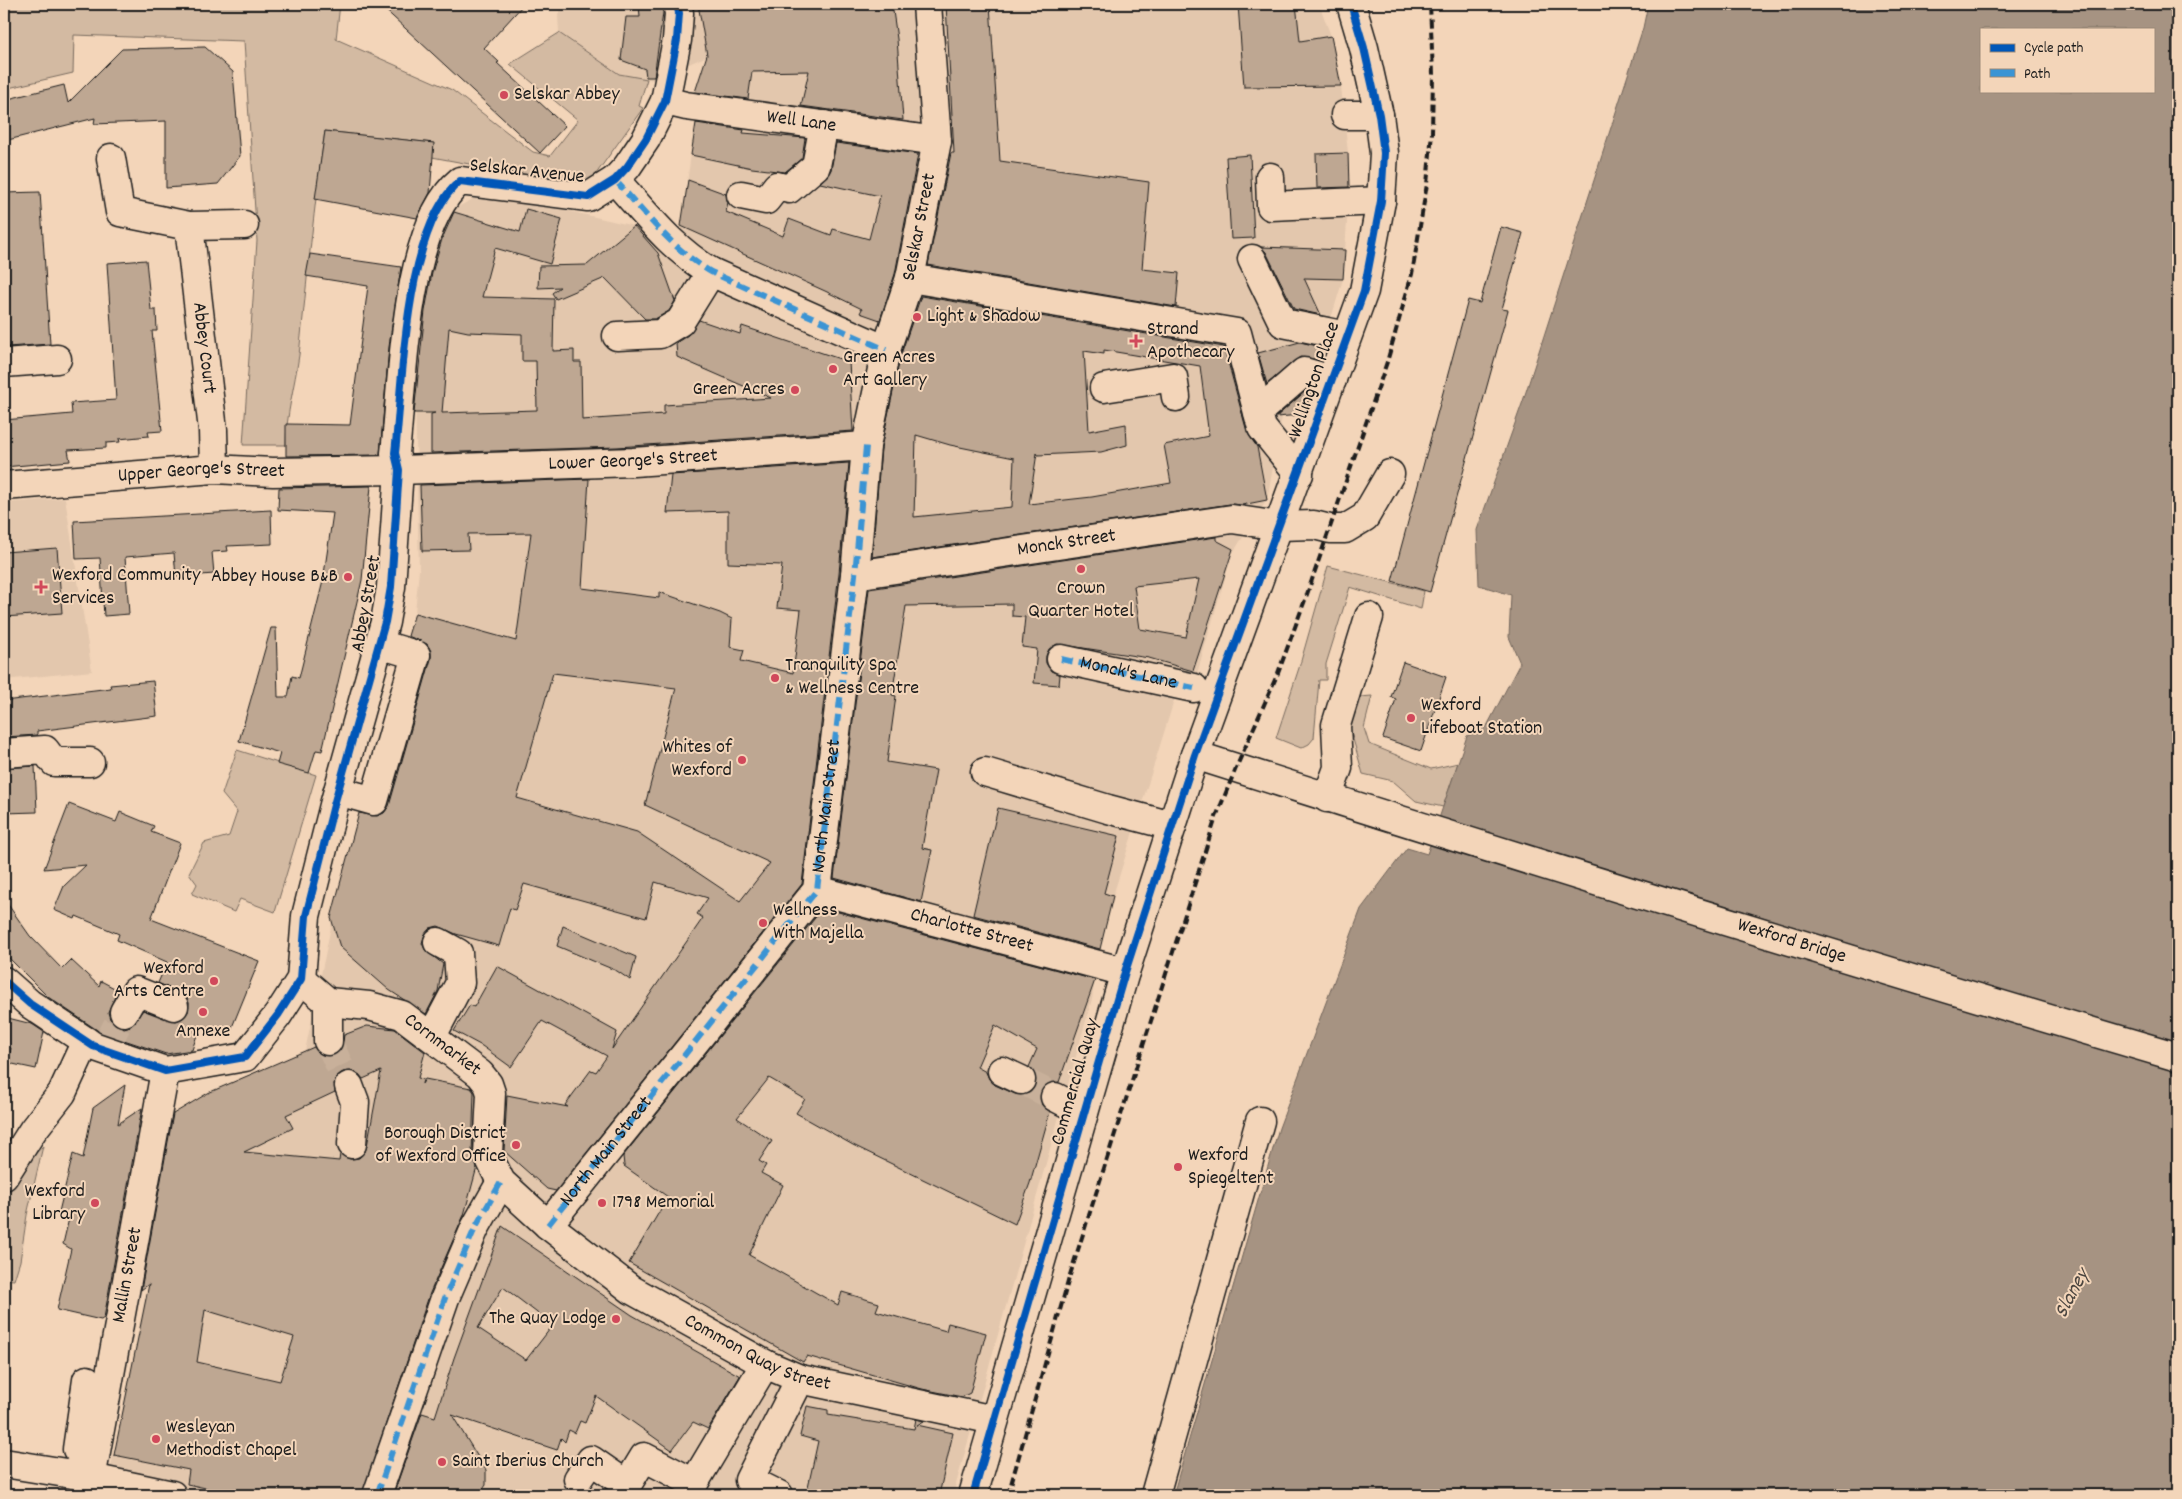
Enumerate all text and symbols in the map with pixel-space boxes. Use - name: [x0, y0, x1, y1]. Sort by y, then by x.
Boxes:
- legend: [1980, 28, 2154, 92]
- text: Cycle path: [2024, 38, 2084, 60]
- text: Path: [2024, 64, 2050, 86]
- place label: Selskar Abbey: [514, 81, 620, 109]
- marker: Selskar Abbey: [498, 89, 510, 101]
- street label: Well Lane: [765, 103, 838, 141]
- street label: Selskar Avenue: [468, 152, 586, 192]
- street label: Selskar Street: [896, 171, 944, 284]
- street label: Abbey Court: [184, 301, 223, 395]
- place label: Light & Shadow: [927, 303, 1041, 331]
- marker: Light & Shadow: [911, 311, 923, 323]
- place label: Strand Apothecary: [1147, 316, 1235, 367]
- street label: Wellington Place: [1282, 318, 1348, 442]
- marker: Strand Apothecary: [1129, 334, 1143, 348]
- place label: Green Acres Art Gallery: [843, 344, 936, 395]
- marker: Green Acres Art Gallery: [827, 363, 839, 375]
- place label: Green Acres: [692, 376, 785, 404]
- marker: Green Acres: [789, 384, 801, 396]
- street label: Lower George's Street: [548, 442, 718, 479]
- street label: Upper George's Street: [117, 455, 285, 491]
- street label: Monck Street: [1015, 522, 1118, 565]
- street label: Abbey Street: [345, 553, 389, 655]
- place label: Wexford Community Services: [52, 562, 201, 613]
- place label: Abbey House B&B: [211, 563, 338, 591]
- marker: Crown Quarter Hotel: [1075, 563, 1087, 575]
- marker: Abbey House B&B: [342, 571, 354, 583]
- place label: Crown Quarter Hotel: [1028, 575, 1134, 626]
- marker: Wexford Community Services: [34, 580, 48, 594]
- street label: Monck's Lane: [1077, 650, 1180, 698]
- place label: Tranquility Spa & Wellness Centre: [785, 652, 919, 703]
- marker: Tranquility Spa & Wellness Centre: [769, 672, 781, 684]
- place label: Wexford Lifeboat Station: [1421, 692, 1542, 743]
- marker: Wexford Lifeboat Station: [1405, 712, 1417, 724]
- place label: Whites of Wexford: [663, 734, 733, 785]
- street label: North Main Street: [805, 738, 849, 875]
- marker: Whites of Wexford: [736, 754, 748, 766]
- place label: Wellness With Majella: [773, 897, 864, 948]
- street label: Charlotte Street: [907, 901, 1036, 961]
- street label: Wexford Bridge: [1734, 912, 1850, 971]
- marker: Wellness With Majella: [757, 917, 769, 929]
- place label: Wexford Arts Centre: [114, 955, 204, 1006]
- marker: Wexford Arts Centre: [208, 975, 220, 987]
- marker: Annexe: [197, 1006, 209, 1018]
- street label: Cornmarket: [397, 1007, 486, 1084]
- street label: Commercial Quay: [1045, 1014, 1108, 1149]
- place label: Annexe: [176, 1018, 230, 1046]
- street label: North Main Street: [554, 1090, 660, 1213]
- place label: Borough District of Wexford Office: [376, 1120, 506, 1171]
- marker: Borough District of Wexford Office: [510, 1139, 522, 1151]
- place label: Wexford Spiegeltent: [1188, 1142, 1274, 1193]
- marker: Wexford Spiegeltent: [1172, 1161, 1184, 1173]
- place label: Wexford Library: [25, 1178, 86, 1229]
- place label: 1798 Memorial: [612, 1189, 714, 1217]
- marker: Wexford Library: [89, 1197, 101, 1209]
- marker: 1798 Memorial: [596, 1197, 608, 1209]
- street label: Mallin Street: [106, 1225, 150, 1325]
- water label: Slaney: [2048, 1262, 2100, 1324]
- place label: The Quay Lodge: [489, 1305, 606, 1333]
- street label: Common Quay Street: [679, 1307, 833, 1399]
- marker: The Quay Lodge: [610, 1313, 622, 1325]
- place label: Wesleyan Methodist Chapel: [166, 1414, 297, 1465]
- marker: Wesleyan Methodist Chapel: [150, 1433, 162, 1445]
- place label: Saint Iberius Church: [452, 1448, 604, 1476]
- marker: Saint Iberius Church: [436, 1456, 448, 1468]

